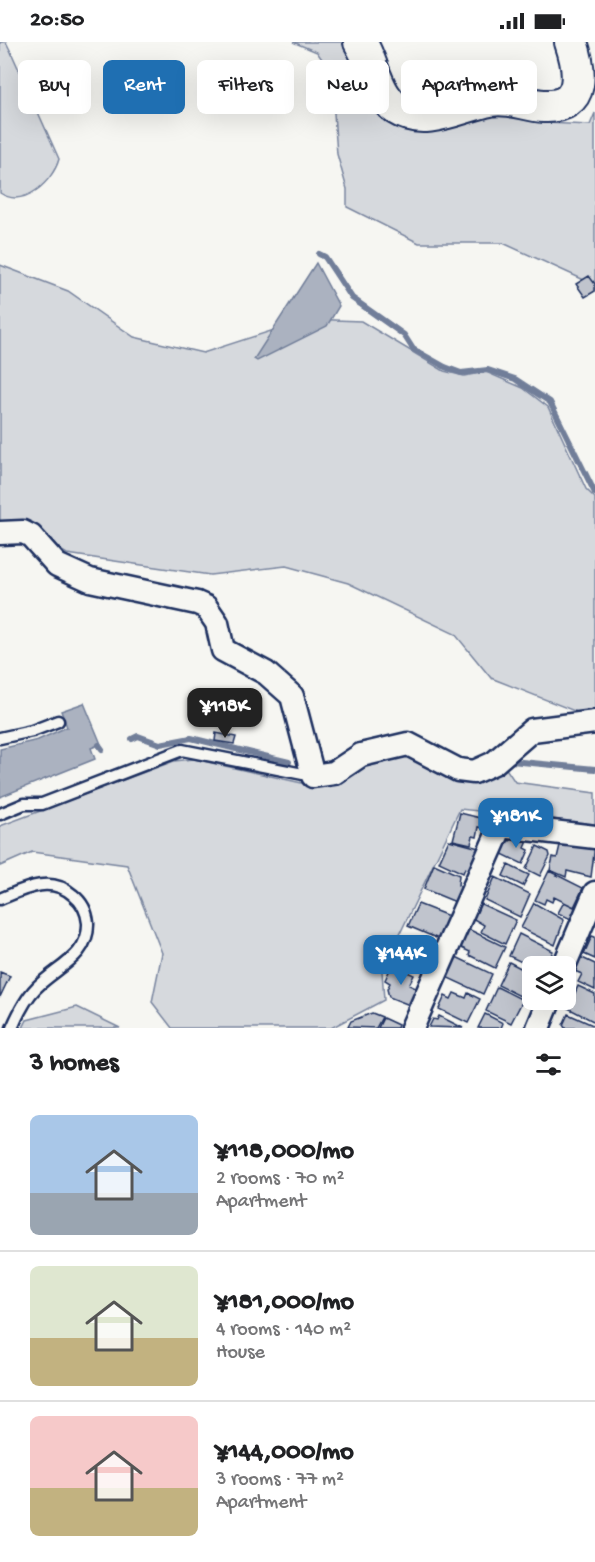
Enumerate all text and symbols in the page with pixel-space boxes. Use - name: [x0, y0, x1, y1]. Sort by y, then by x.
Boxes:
- text: 20:50: [30, 8, 84, 34]
- chip: Buy: [18, 60, 91, 114]
- chip: Rent: [103, 60, 185, 114]
- chip: Filters: [197, 60, 294, 114]
- chip: New: [306, 60, 389, 114]
- chip: Apartment: [401, 60, 537, 114]
- pin: ¥118K: [183, 688, 267, 739]
- text: ¥118K: [201, 696, 249, 719]
- pin: ¥181K: [474, 798, 558, 849]
- text: ¥181K: [492, 806, 540, 829]
- pin: ¥144K: [359, 935, 443, 986]
- text: ¥144K: [377, 943, 425, 966]
- map controls: [522, 956, 576, 1010]
- button: layers: [522, 956, 576, 1010]
- icon: filters: [532, 1048, 565, 1081]
- text: 3 homes: [30, 1049, 119, 1080]
- text: ¥118,000/mo: [216, 1137, 354, 1168]
- icon: home: [78, 1139, 150, 1211]
- text: 2 rooms · 70 m²: [216, 1168, 344, 1191]
- text: Apartment: [216, 1191, 306, 1214]
- text: ¥181,000/mo: [216, 1288, 354, 1319]
- icon: home: [78, 1290, 150, 1362]
- text: 4 rooms · 140 m²: [216, 1319, 351, 1342]
- text: House: [216, 1342, 265, 1365]
- text: ¥144,000/mo: [216, 1438, 354, 1469]
- icon: home: [78, 1440, 150, 1512]
- text: 3 rooms · 77 m²: [216, 1469, 344, 1492]
- text: Apartment: [216, 1492, 306, 1515]

